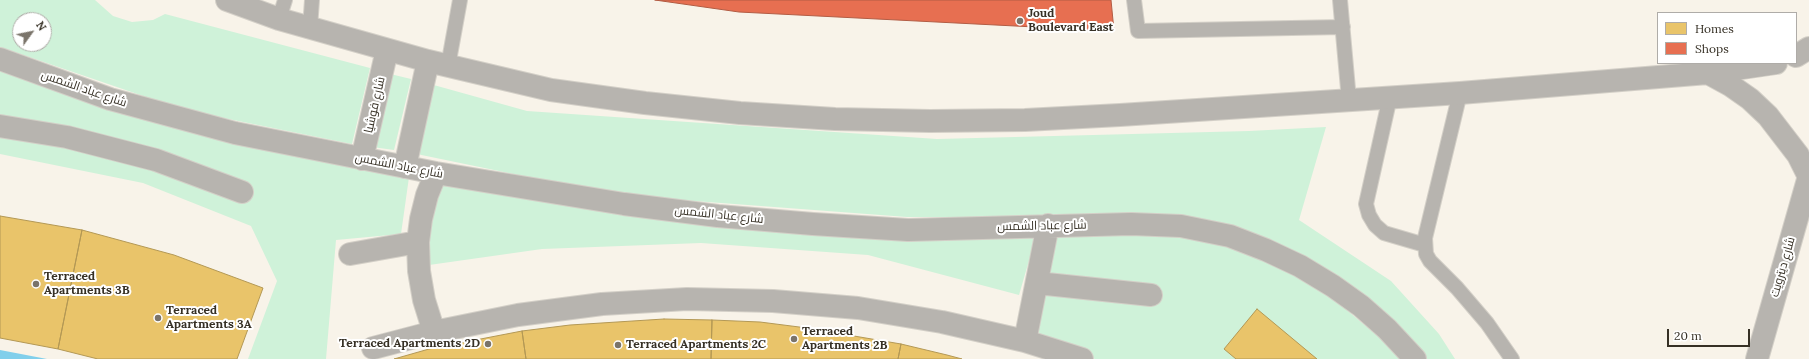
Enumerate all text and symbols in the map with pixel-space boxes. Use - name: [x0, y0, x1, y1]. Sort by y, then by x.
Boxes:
- place label: Joud Boulevard East: [1028, 7, 1114, 35]
- north arrow: [12, 12, 52, 52]
- legend: [1657, 12, 1797, 64]
- marker: Joud Boulevard East: [1015, 16, 1025, 26]
- text: N: [33, 19, 49, 33]
- text: Homes: [1695, 21, 1734, 36]
- text: Shops: [1695, 41, 1729, 56]
- street label: شارع عباد الشمس: [39, 68, 129, 110]
- street label: شارع فوشيا: [362, 75, 388, 135]
- street label: شارع عباد الشمس: [354, 150, 444, 182]
- street label: شارع عباد الشمس: [674, 203, 764, 227]
- street label: شارع عباد الشمس: [997, 218, 1087, 234]
- street label: شارع ديترويت: [1768, 235, 1798, 299]
- place label: Terraced Apartments 3B: [44, 270, 130, 298]
- marker: Terraced Apartments 3B: [31, 279, 41, 289]
- place label: Terraced Apartments 3A: [166, 304, 252, 332]
- marker: Terraced Apartments 3A: [153, 313, 163, 323]
- scale bar: [1669, 321, 1752, 347]
- place label: Terraced Apartments 2B: [802, 325, 887, 353]
- text: 20 m: [1674, 328, 1702, 343]
- marker: Terraced Apartments 2B: [789, 334, 799, 344]
- place label: Terraced Apartments 2D: [339, 337, 480, 351]
- place label: Terraced Apartments 2C: [626, 338, 766, 352]
- marker: Terraced Apartments 2D: [483, 339, 493, 349]
- marker: Terraced Apartments 2C: [613, 340, 623, 350]

